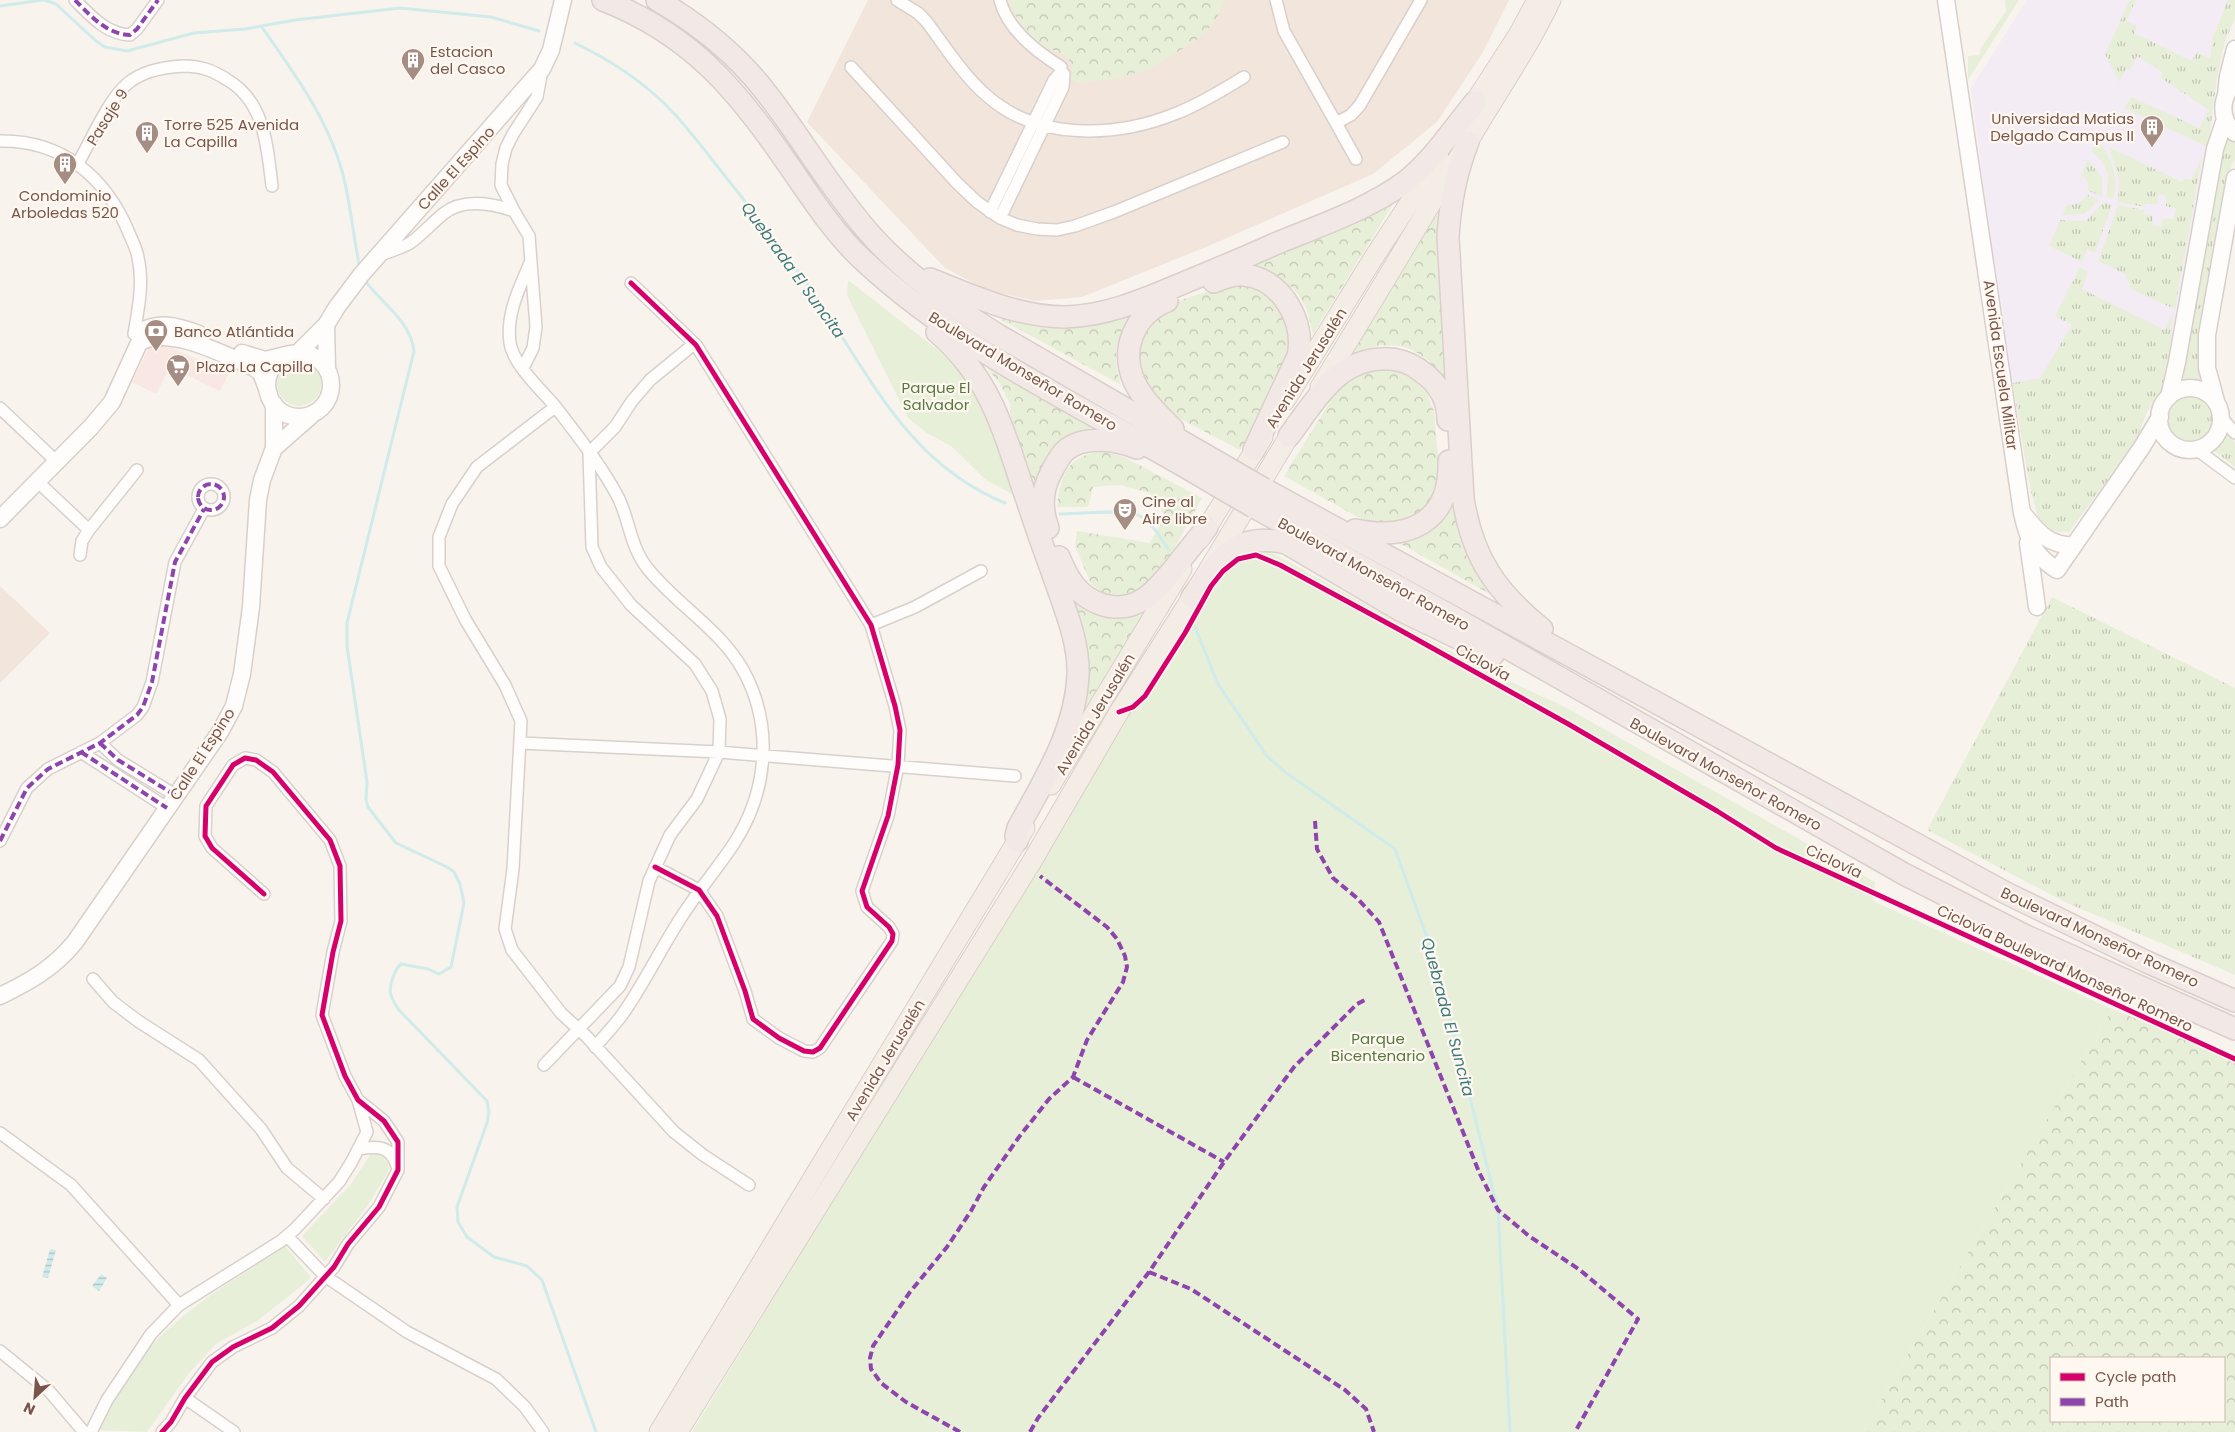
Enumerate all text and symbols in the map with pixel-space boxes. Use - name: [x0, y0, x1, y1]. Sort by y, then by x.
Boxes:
- place label: Estacion del Casco: [430, 41, 505, 79]
- building icon: Estacion del Casco: [400, 47, 426, 81]
- street label: Pasaje 9: [81, 85, 133, 149]
- place label: Universidad Matias Delgado Campus II: [1990, 108, 2134, 146]
- place label: Torre 525 Avenida La Capilla: [164, 114, 299, 152]
- building icon: Universidad Matias Delgado Campus II: [2139, 114, 2165, 148]
- building icon: Torre 525 Avenida La Capilla: [134, 120, 160, 154]
- street label: Calle El Espino: [413, 121, 499, 215]
- building icon: Condominio Arboledas 520: [52, 151, 78, 185]
- place label: Condominio Arboledas 520: [11, 185, 119, 223]
- water label: Quebrada El Suncita: [736, 197, 851, 343]
- street label: Avenida Escuela Militar: [1979, 278, 2023, 452]
- street label: Avenida Jerusalén: [1260, 304, 1352, 432]
- street label: Boulevard Monseñor Romero: [925, 306, 1121, 436]
- bank icon: Banco Atlántida: [143, 318, 169, 352]
- place label: Banco Atlántida: [174, 321, 294, 342]
- supermarket icon: Plaza La Capilla: [165, 353, 191, 387]
- place label: Plaza La Capilla: [196, 356, 313, 377]
- park label: Parque El Salvador: [902, 377, 970, 415]
- place label: Cine al Aire libre: [1142, 491, 1207, 529]
- theatre icon: Cine al Aire libre: [1112, 497, 1138, 531]
- street label: Boulevard Monseñor Romero: [1274, 512, 1474, 636]
- street label: Ciclovía: [1452, 638, 1514, 686]
- street label: Avenida Jerusalén: [1050, 649, 1140, 779]
- street label: Calle El Espino: [164, 704, 240, 804]
- street label: Boulevard Monseñor Romero: [1626, 712, 1826, 836]
- street label: Ciclovía: [1802, 839, 1866, 883]
- street label: Boulevard Monseñor Romero: [1997, 882, 2203, 992]
- street label: Ciclovía Boulevard Monseñor Romero: [1934, 899, 2196, 1037]
- water label: Quebrada El Suncita: [1416, 935, 1480, 1099]
- street label: Avenida Jerusalén: [840, 995, 930, 1125]
- park label: Parque Bicentenario: [1331, 1028, 1425, 1066]
- legend: [2050, 1357, 2225, 1422]
- text: Cycle path: [2095, 1366, 2176, 1387]
- north arrow: [10, 1372, 60, 1422]
- text: Path: [2095, 1391, 2129, 1412]
- text: N: [20, 1397, 38, 1420]

